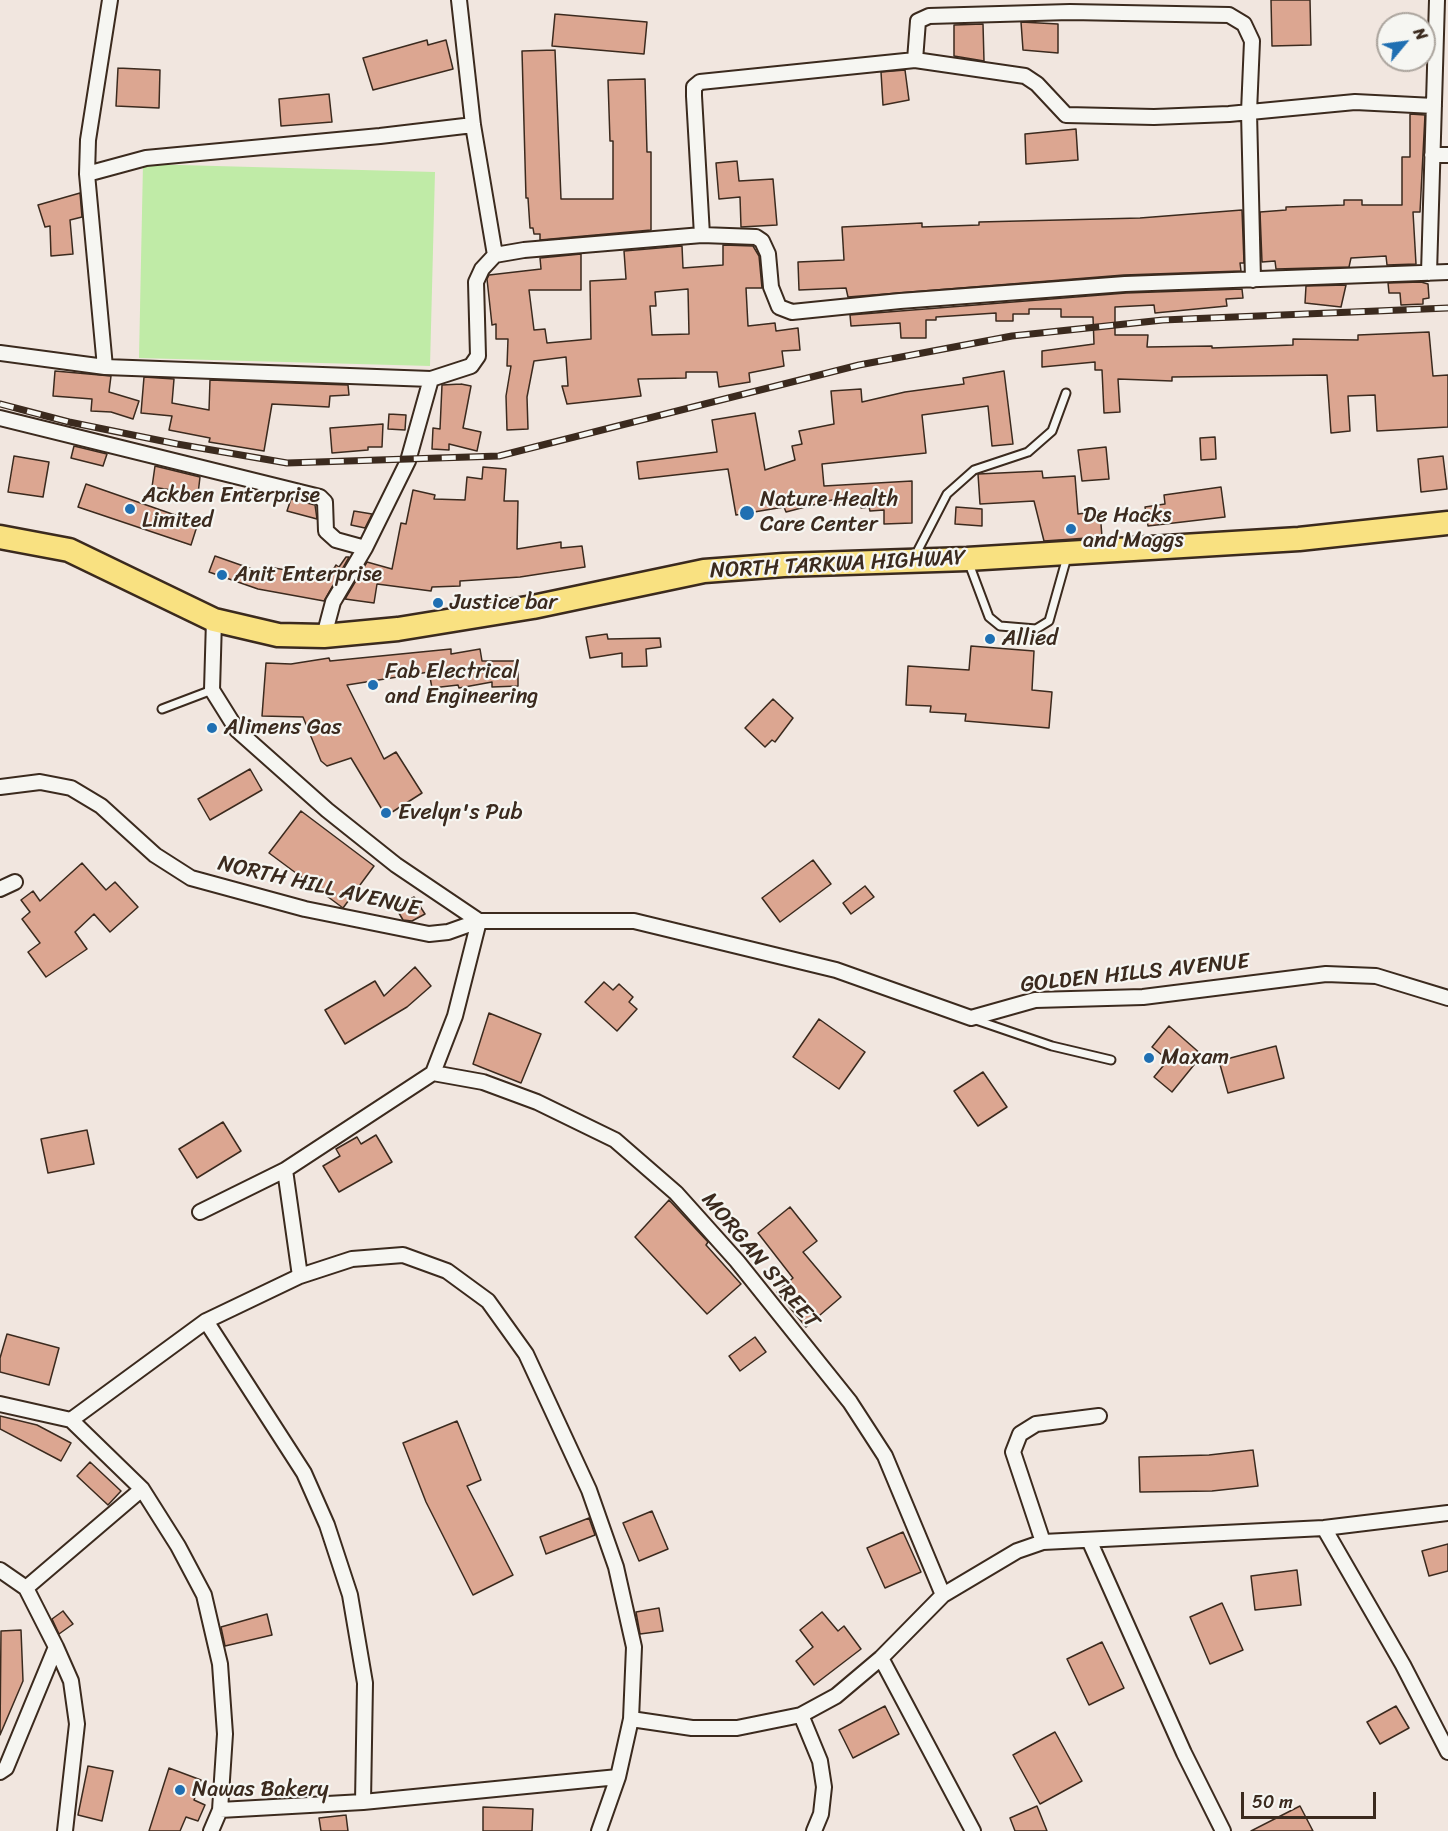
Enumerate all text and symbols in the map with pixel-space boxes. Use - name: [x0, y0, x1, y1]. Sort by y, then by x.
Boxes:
- north arrow: [1376, 12, 1436, 72]
- text: N: [1405, 22, 1436, 46]
- place label: Ackben Enterprise Limited: [142, 483, 320, 534]
- place label: Nature Health Care Center: [760, 487, 898, 538]
- marker: Ackben Enterprise Limited: [123, 502, 137, 516]
- place label: De Hacks and Maggs: [1083, 503, 1183, 554]
- marker: Nature Health Care Center: [738, 504, 756, 522]
- marker: De Hacks and Maggs: [1064, 522, 1078, 536]
- street label: NORTH TARKWA HIGHWAY: [709, 545, 967, 585]
- place label: Anit Enterprise: [234, 562, 382, 588]
- marker: Anit Enterprise: [215, 568, 229, 582]
- place label: Justice bar: [450, 590, 557, 616]
- marker: Justice bar: [431, 596, 445, 610]
- place label: Allied: [1002, 626, 1058, 652]
- marker: Allied: [983, 632, 997, 646]
- place label: Fab Electrical and Engineering: [385, 659, 538, 710]
- marker: Fab Electrical and Engineering: [366, 678, 380, 692]
- place label: Alimens Gas: [224, 715, 342, 741]
- marker: Alimens Gas: [205, 721, 219, 735]
- place label: Evelyn's Pub: [398, 800, 522, 826]
- marker: Evelyn's Pub: [379, 806, 393, 820]
- street label: NORTH HILL AVENUE: [215, 851, 423, 923]
- street label: GOLDEN HILLS AVENUE: [1019, 949, 1251, 999]
- place label: Maxam: [1161, 1045, 1229, 1071]
- marker: Maxam: [1142, 1051, 1156, 1065]
- street label: MORGAN STREET: [695, 1187, 825, 1335]
- place label: Nawas Bakery: [192, 1777, 329, 1803]
- scale bar: [1244, 1780, 1379, 1818]
- marker: Nawas Bakery: [173, 1783, 187, 1797]
- text: 50 m: [1252, 1786, 1293, 1818]

